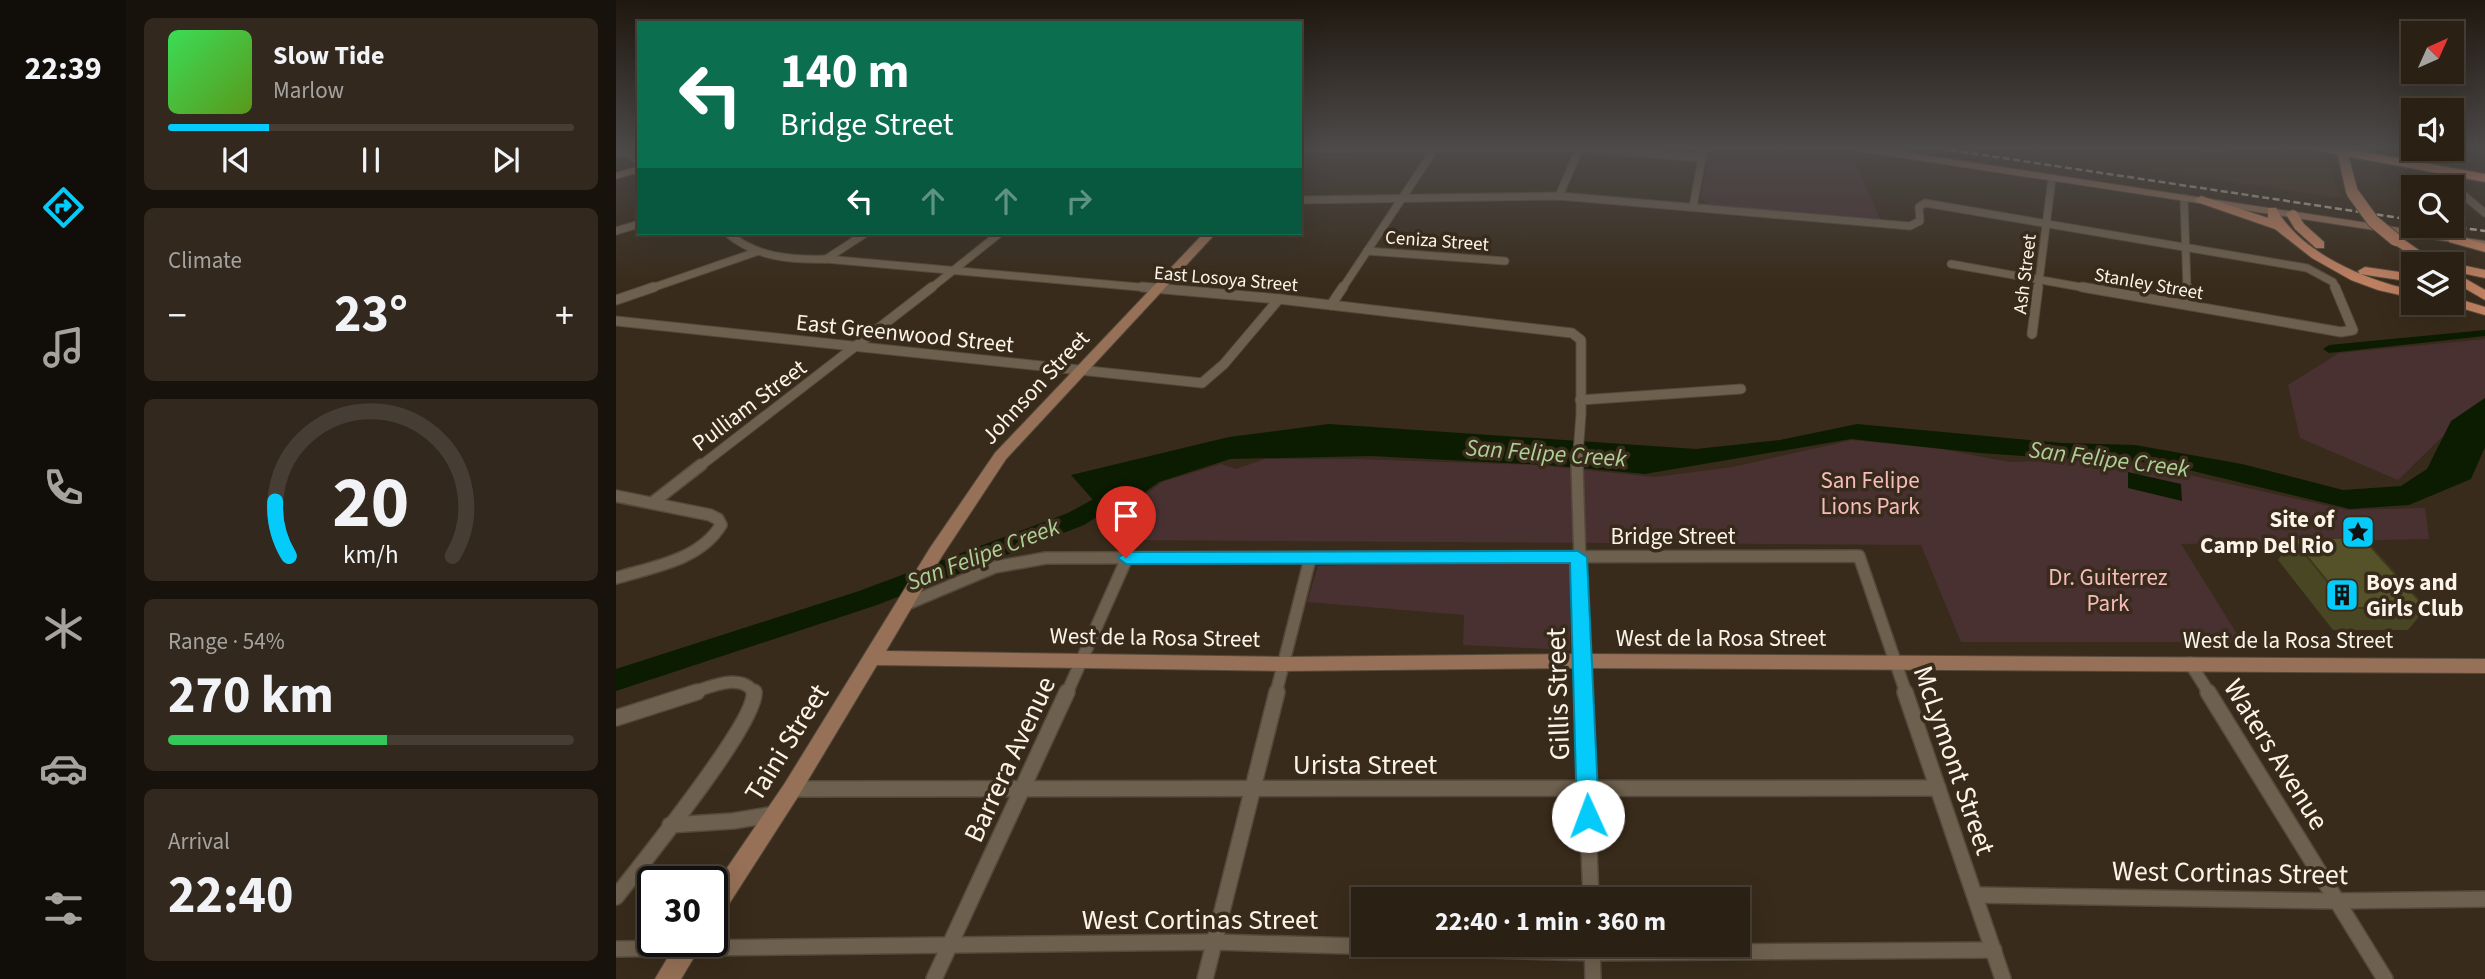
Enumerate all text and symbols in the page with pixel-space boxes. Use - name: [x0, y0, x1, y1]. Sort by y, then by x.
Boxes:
- north arrow: [2401, 21, 2464, 84]
- map controls: [2401, 21, 2464, 315]
- text: Slow Tide: [273, 37, 384, 74]
- text: 140 m: [780, 37, 909, 107]
- text: 22:39: [24, 46, 102, 92]
- icon: left: [665, 49, 756, 140]
- text: Marlow: [273, 74, 344, 107]
- button: sound: [2401, 98, 2464, 161]
- text: Bridge Street: [780, 102, 954, 148]
- icon: previous: [217, 141, 255, 179]
- icon: pause: [352, 141, 390, 179]
- icon: next: [487, 141, 525, 179]
- button: search: [2401, 175, 2464, 238]
- icon: left: [841, 182, 879, 220]
- icon: ahead: [914, 182, 952, 220]
- icon: ahead: [987, 182, 1025, 220]
- icon: right: [1060, 182, 1098, 220]
- icon: directions: [39, 183, 88, 232]
- street label: Ceniza Street: [1384, 224, 1490, 259]
- street label: Ash Street: [2007, 232, 2044, 316]
- text: Climate: [168, 244, 242, 277]
- button: layers: [2401, 252, 2464, 315]
- street label: East Losoya Street: [1153, 260, 1299, 299]
- street label: Stanley Street: [2092, 262, 2206, 307]
- text: 23°: [334, 278, 408, 352]
- text: −: [168, 289, 187, 343]
- text: +: [555, 289, 574, 343]
- street label: East Greenwood Street: [794, 306, 1016, 361]
- icon: music: [39, 323, 88, 372]
- street label: Johnson Street: [974, 323, 1097, 452]
- street label: Pulliam Street: [685, 351, 814, 459]
- water label: San Felipe Creek: [1464, 430, 1628, 477]
- water label: San Felipe Creek: [2027, 432, 2192, 487]
- text: 20: [333, 451, 409, 555]
- icon: phone: [39, 463, 88, 512]
- park label: San Felipe Lions Park: [1820, 464, 1920, 523]
- pin: [1096, 486, 1156, 558]
- icon: arrive: [1107, 497, 1145, 535]
- place label: Site of Camp Del Rio: [2200, 503, 2335, 562]
- water label: San Felipe Creek: [902, 509, 1065, 600]
- place icon: Site of Camp Del Rio: [2339, 513, 2377, 551]
- street label: Bridge Street: [1611, 520, 1736, 553]
- text: km/h: [343, 536, 399, 572]
- park label: Dr. Guiterrez Park: [2048, 561, 2168, 620]
- place label: Boys and Girls Club: [2366, 566, 2464, 625]
- building icon: Boys and Girls Club: [2323, 576, 2361, 614]
- icon: climate: [39, 604, 88, 653]
- street label: West de la Rosa Street: [1049, 619, 1261, 656]
- street label: West de la Rosa Street: [1616, 622, 1827, 655]
- street label: West de la Rosa Street: [2183, 624, 2394, 657]
- text: Range · 54%: [168, 625, 285, 658]
- street label: Gillis Street: [1536, 626, 1580, 761]
- text: 270 km: [168, 659, 334, 733]
- street label: McLymont Street: [1903, 660, 2005, 861]
- street label: Barrera Avenue: [954, 670, 1066, 849]
- street label: Waters Avenue: [2214, 671, 2339, 838]
- street label: Taini Street: [735, 676, 839, 809]
- icon: car: [39, 744, 88, 793]
- street label: Urista Street: [1293, 745, 1438, 785]
- position arrow: [1551, 779, 1625, 853]
- text: Arrival: [168, 825, 230, 858]
- street label: West Cortinas Street: [2112, 851, 2349, 895]
- text: 22:40: [168, 859, 293, 933]
- speed limit sign: 30: [637, 866, 728, 957]
- icon: filters: [39, 884, 88, 933]
- street label: West Cortinas Street: [1082, 900, 1319, 940]
- text: 22:40 · 1 min · 360 m: [1435, 903, 1666, 940]

